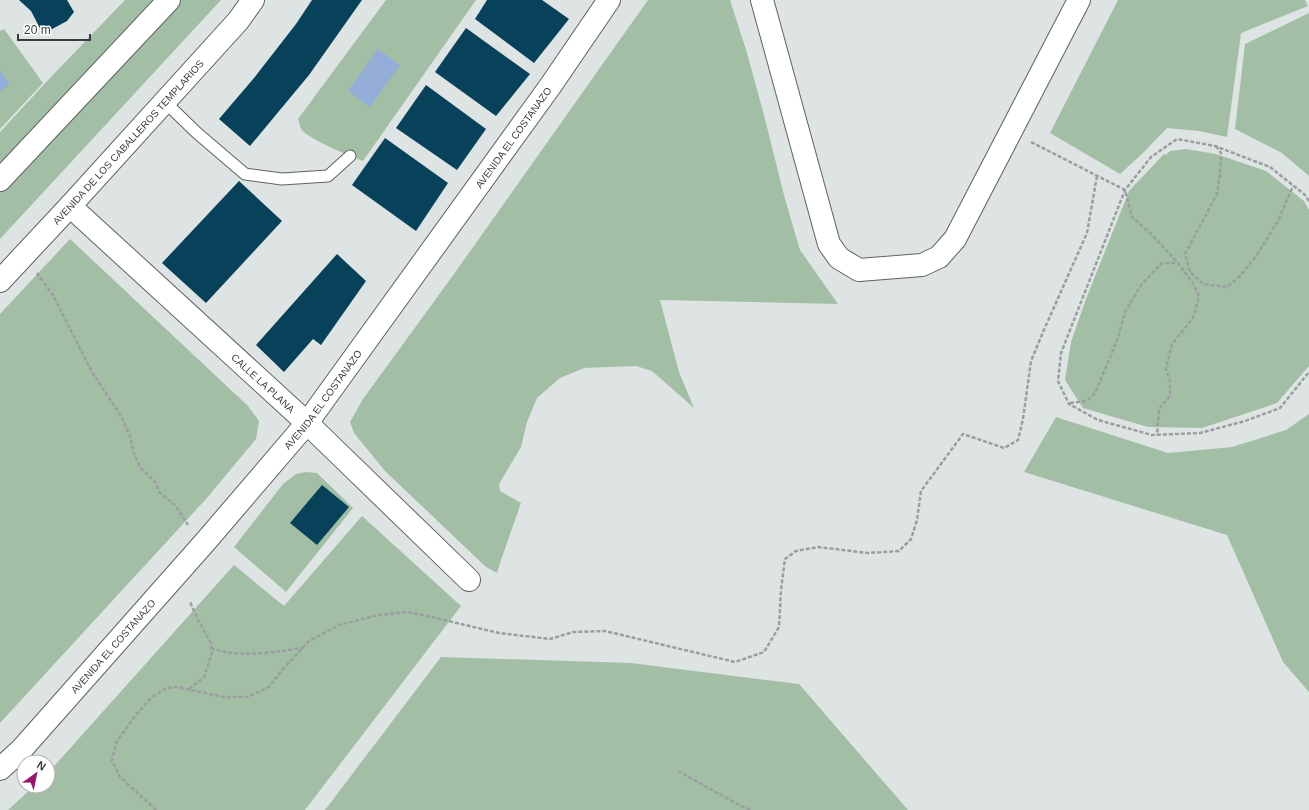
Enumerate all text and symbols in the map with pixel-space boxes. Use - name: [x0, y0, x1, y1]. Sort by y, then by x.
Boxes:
- scale bar: [18, 16, 90, 42]
- text: 20 m: [24, 23, 51, 37]
- street label: AVENIDA DE LOS CABALLEROS TEMPLARIOS: [51, 57, 206, 227]
- street label: AVENIDA EL COSTANAZO: [474, 85, 554, 190]
- street label: AVENIDA EL COSTANAZO: [282, 348, 364, 452]
- street label: CALLE LA PLANA: [229, 352, 297, 415]
- street label: AVENIDA EL COSTANAZO: [69, 597, 158, 696]
- north arrow: [16, 754, 56, 794]
- text: N: [35, 758, 48, 773]

